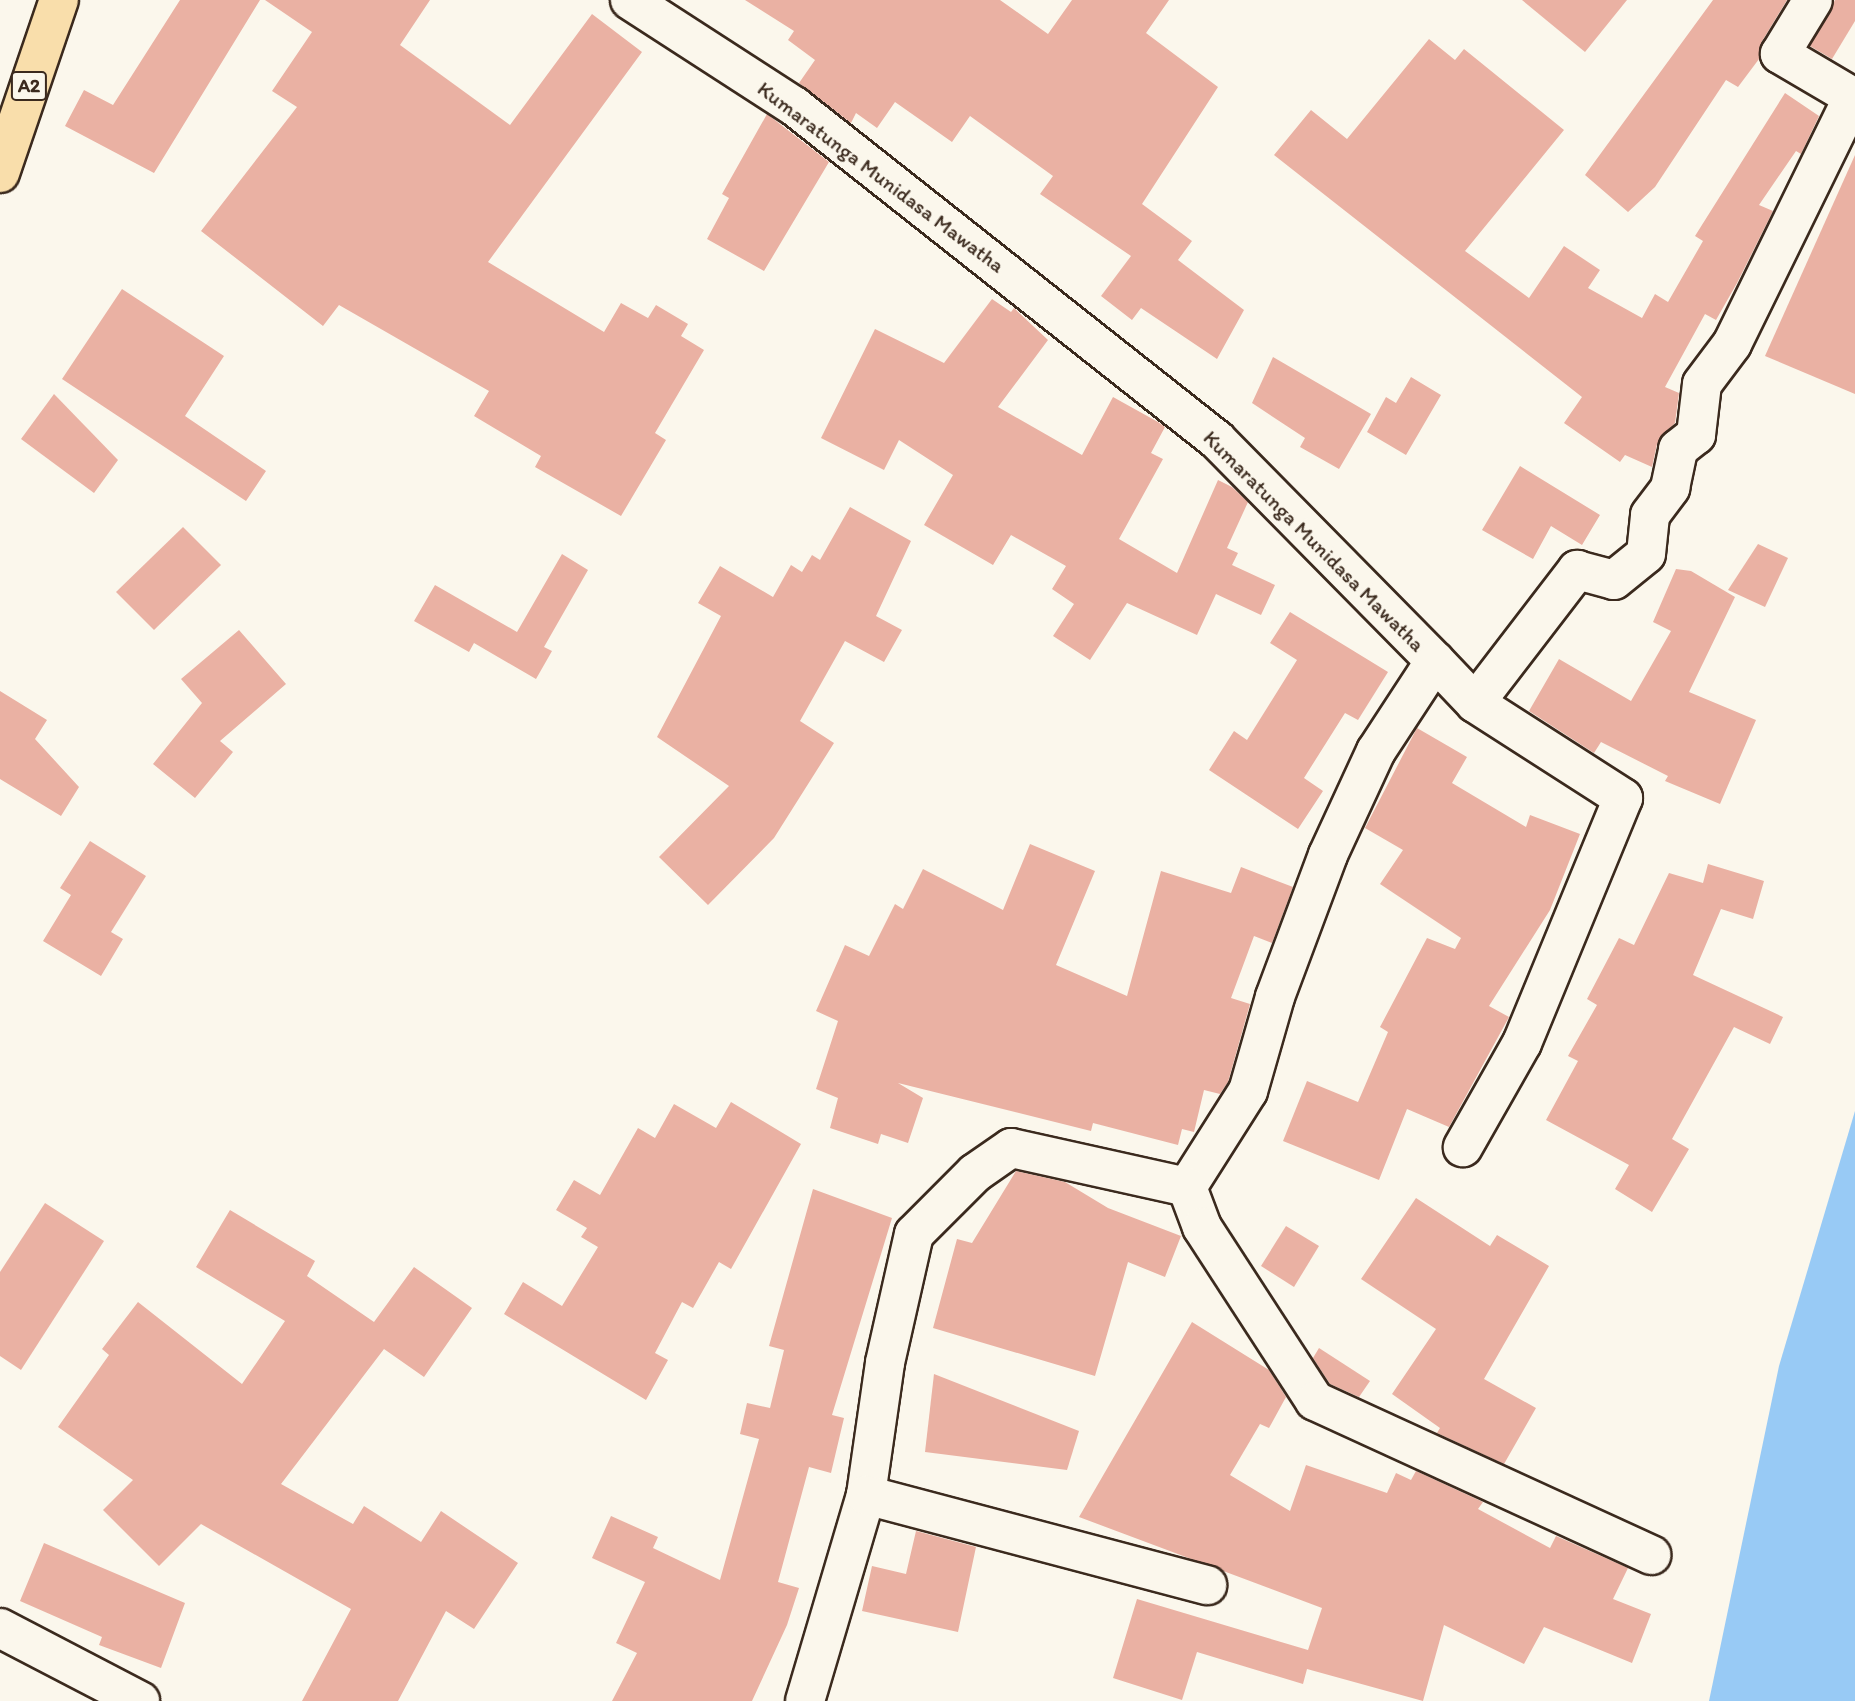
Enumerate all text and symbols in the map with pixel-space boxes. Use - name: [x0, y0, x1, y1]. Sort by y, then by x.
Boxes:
- road number: A2: [10, 71, 48, 102]
- street label: Kumaratunga Munidasa Mawatha: [752, 76, 1010, 278]
- street label: Kumaratunga Munidasa Mawatha: [1198, 425, 1430, 657]

